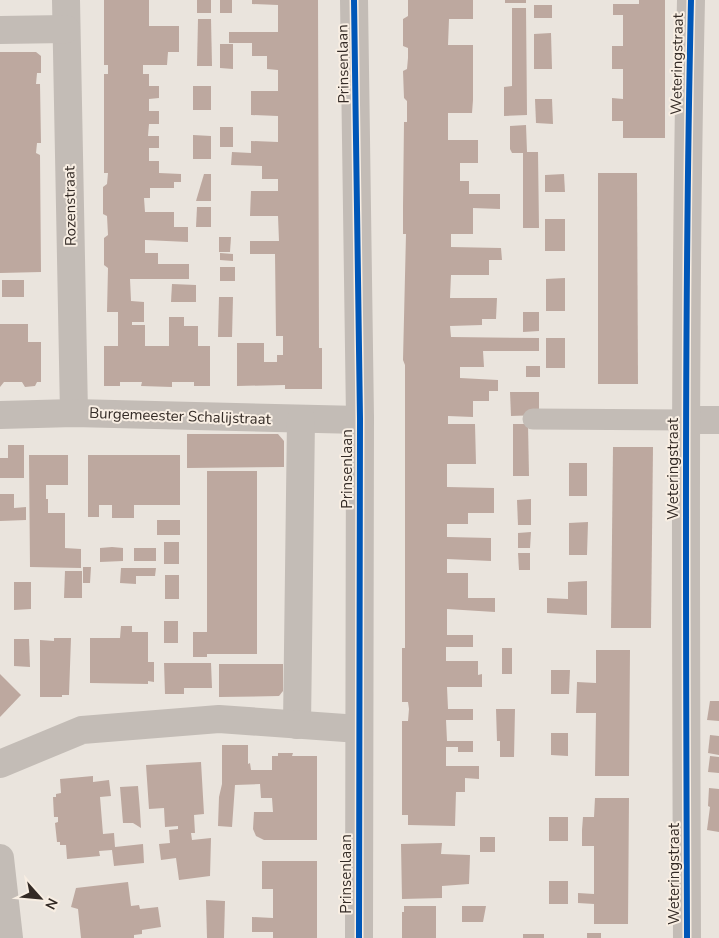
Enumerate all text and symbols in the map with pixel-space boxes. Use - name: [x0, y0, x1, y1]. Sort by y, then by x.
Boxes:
- street label: Weteringstraat: [666, 12, 688, 115]
- street label: Prinsenlaan: [332, 24, 354, 104]
- street label: Rozenstraat: [59, 165, 81, 246]
- street label: Burgemeester Schalijstraat: [89, 403, 272, 429]
- street label: Weteringstraat: [663, 417, 683, 520]
- street label: Prinsenlaan: [337, 429, 357, 509]
- street label: Weteringstraat: [664, 822, 684, 925]
- street label: Prinsenlaan: [336, 834, 356, 914]
- north arrow: [15, 873, 65, 923]
- text: N: [40, 895, 62, 913]

